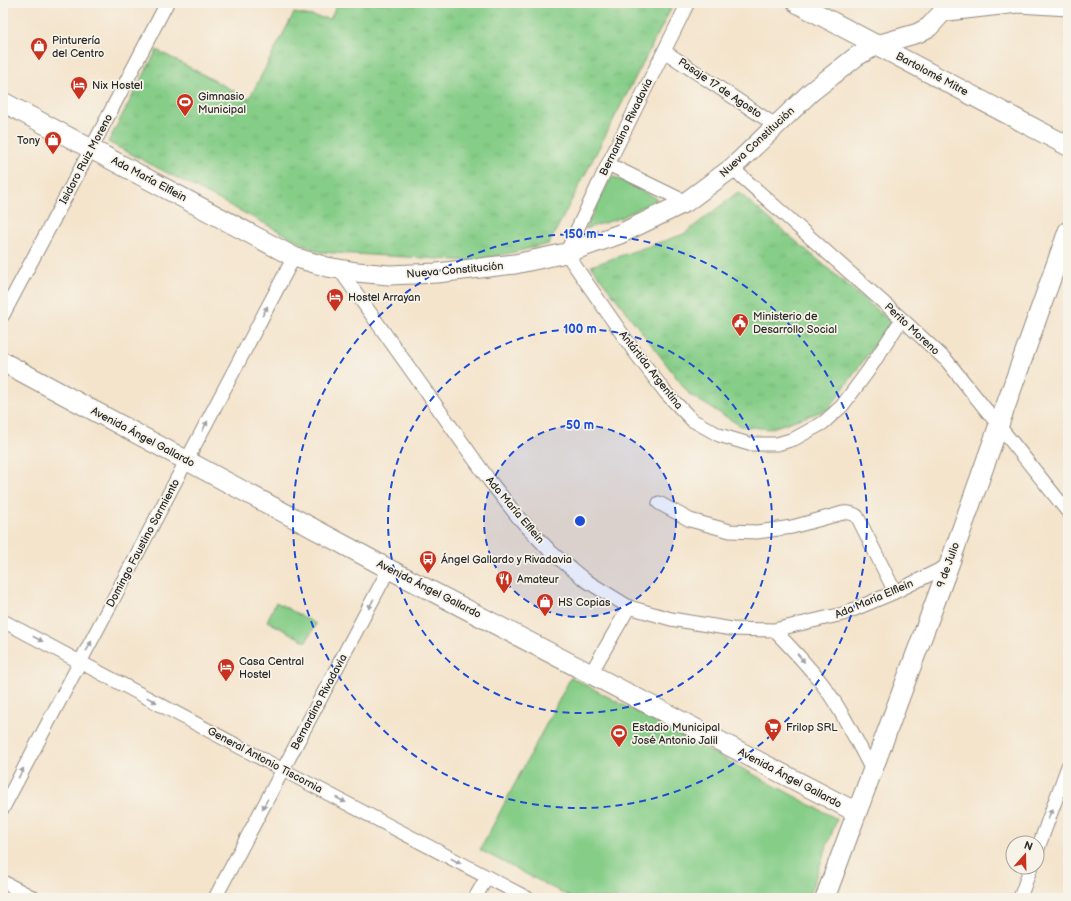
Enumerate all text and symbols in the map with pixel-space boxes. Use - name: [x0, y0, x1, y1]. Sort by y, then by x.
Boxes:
- place label: Pinturería del Centro: [52, 34, 104, 60]
- shop icon: Pinturería del Centro: [29, 36, 49, 61]
- street label: Bartolomé Mitre: [894, 49, 971, 99]
- street label: Pasaje 17 de Agosto: [676, 55, 764, 121]
- hotel icon: Nix Hostel: [69, 75, 89, 100]
- street label: Bernardino Rivadavia: [597, 76, 655, 178]
- place label: Nix Hostel: [92, 79, 143, 92]
- place label: Gimnasio Municipal: [198, 90, 246, 116]
- sports icon: Gimnasio Municipal: [175, 92, 195, 117]
- street label: Nueva Constitución: [717, 104, 797, 180]
- street label: Isidoro Ruiz Moreno: [57, 112, 115, 206]
- shop icon: Tony: [43, 130, 63, 155]
- place label: Tony: [17, 134, 40, 147]
- street label: Ada María Elflein: [109, 154, 189, 204]
- text: 150 m: [564, 227, 596, 242]
- street label: Nueva Constitución: [406, 259, 504, 281]
- hotel icon: Hostel Arrayan: [325, 287, 345, 312]
- place label: Hostel Arrayan: [348, 291, 421, 304]
- street label: Perito Moreno: [882, 300, 942, 358]
- one-way arrow: [262, 305, 269, 317]
- place label: Ministerio de Desarrollo Social: [753, 310, 837, 336]
- public building icon: Ministerio de Desarrollo Social: [730, 312, 750, 337]
- text: 100 m: [563, 322, 597, 337]
- street label: Antártida Argentina: [616, 328, 686, 412]
- street label: Avenida Ángel Gallardo: [89, 403, 198, 470]
- text: 50 m: [566, 418, 594, 433]
- one-way arrow: [201, 420, 208, 432]
- street label: Ada María Elflein: [483, 474, 547, 546]
- street label: Domingo Faustino Sarmiento: [104, 477, 182, 609]
- centre of rings: [573, 514, 587, 528]
- street label: 9 de Julio: [934, 540, 962, 590]
- bus stop icon: Ángel Gallardo y Rivadavia: [418, 549, 438, 574]
- place label: Ángel Gallardo y Rivadavia: [441, 552, 572, 566]
- street label: Avenida Ángel Gallardo: [375, 556, 484, 621]
- restaurant icon: Amateur: [494, 569, 514, 594]
- place label: Amateur: [517, 573, 560, 586]
- street label: Ada María Elflein: [833, 577, 915, 621]
- shop icon: HS Copias: [535, 592, 555, 617]
- place label: HS Copias: [558, 596, 611, 609]
- one-way arrow: [368, 598, 374, 609]
- one-way arrow: [32, 636, 43, 642]
- one-way arrow: [86, 640, 92, 652]
- street label: Bernardino Rivadavia: [288, 652, 350, 752]
- one-way arrow: [796, 653, 805, 663]
- place label: Casa Central Hostel: [239, 655, 304, 681]
- hotel icon: Casa Central Hostel: [216, 657, 236, 682]
- one-way arrow: [146, 697, 158, 703]
- supermarket icon: Frilop SRL: [763, 717, 783, 742]
- place label: Estadio Municipal José Antonio Jalil: [632, 721, 720, 747]
- place label: Frilop SRL: [786, 721, 838, 734]
- sports icon: Estadio Municipal José Antonio Jalil: [609, 723, 629, 748]
- street label: General Antonio Tiscornia: [205, 724, 325, 796]
- street label: Avenida Ángel Gallardo: [736, 744, 845, 811]
- one-way arrow: [18, 768, 25, 779]
- one-way arrow: [335, 797, 347, 804]
- one-way arrow: [262, 798, 268, 810]
- one-way arrow: [1048, 808, 1054, 820]
- north arrow: [1005, 835, 1045, 875]
- text: N: [1022, 839, 1034, 854]
- one-way arrow: [451, 857, 462, 864]

